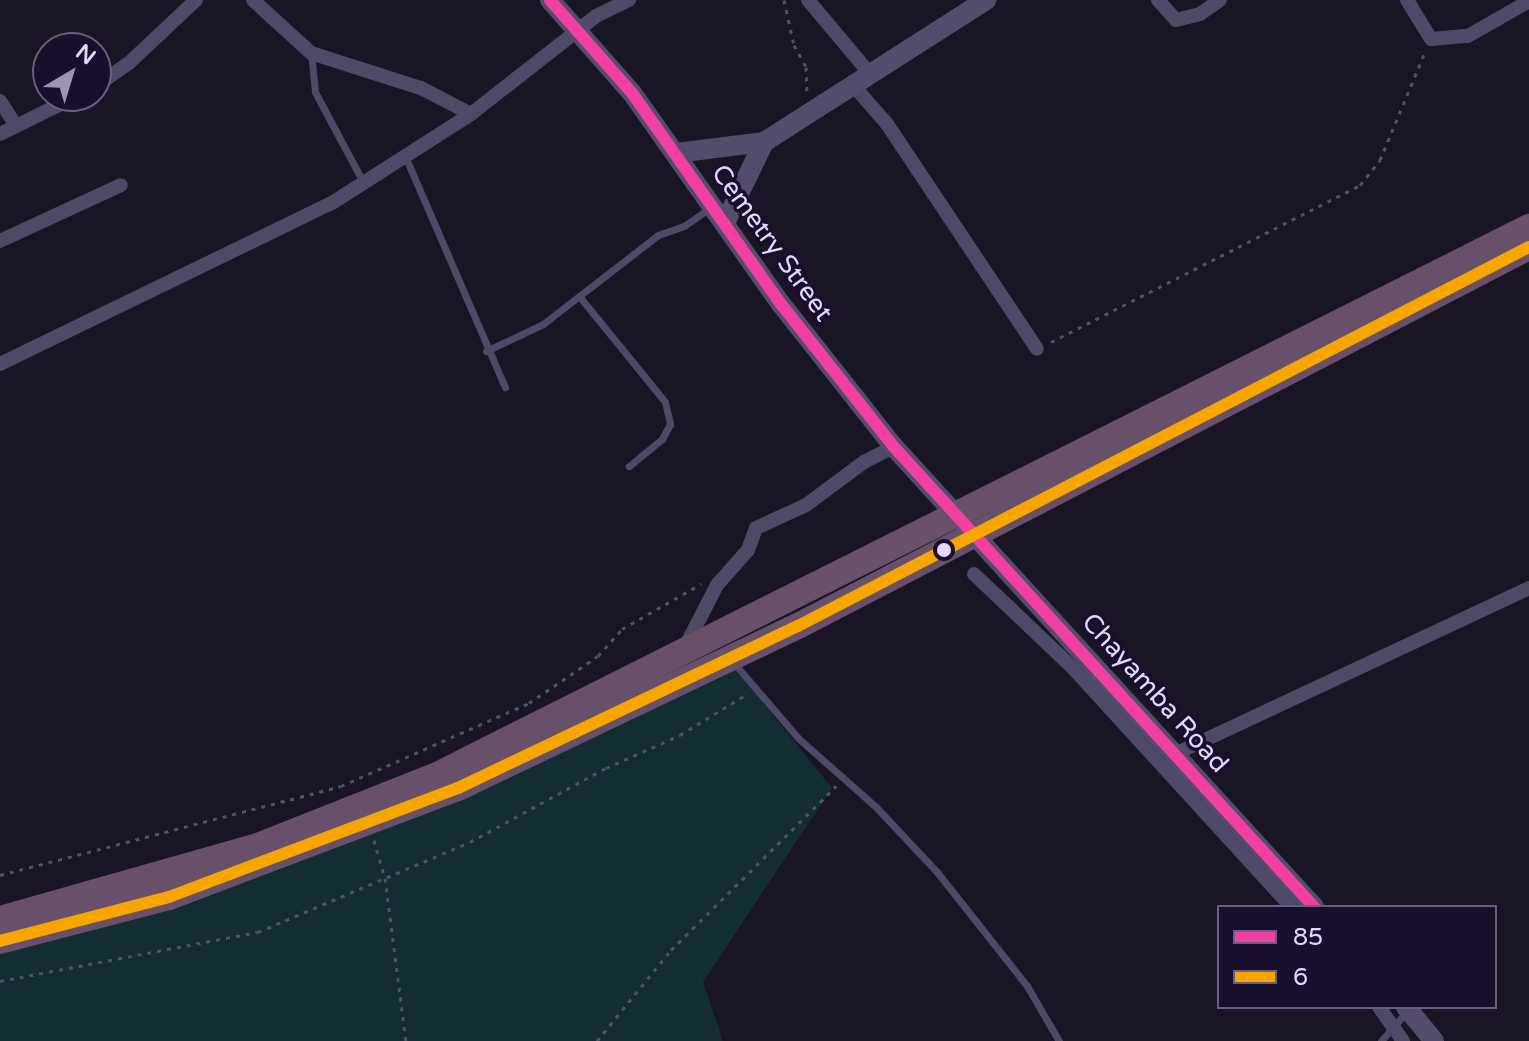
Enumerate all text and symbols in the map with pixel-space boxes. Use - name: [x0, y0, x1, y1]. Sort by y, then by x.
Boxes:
- north arrow: [32, 32, 112, 112]
- text: N: [71, 39, 101, 70]
- street label: Cemetry Street: [705, 159, 839, 327]
- unlabelled marker: [936, 542, 952, 558]
- street label: Chayamba Road: [1075, 607, 1235, 779]
- legend: [1217, 905, 1497, 1009]
- text: 85: [1293, 923, 1323, 952]
- text: 6: [1293, 963, 1308, 992]

